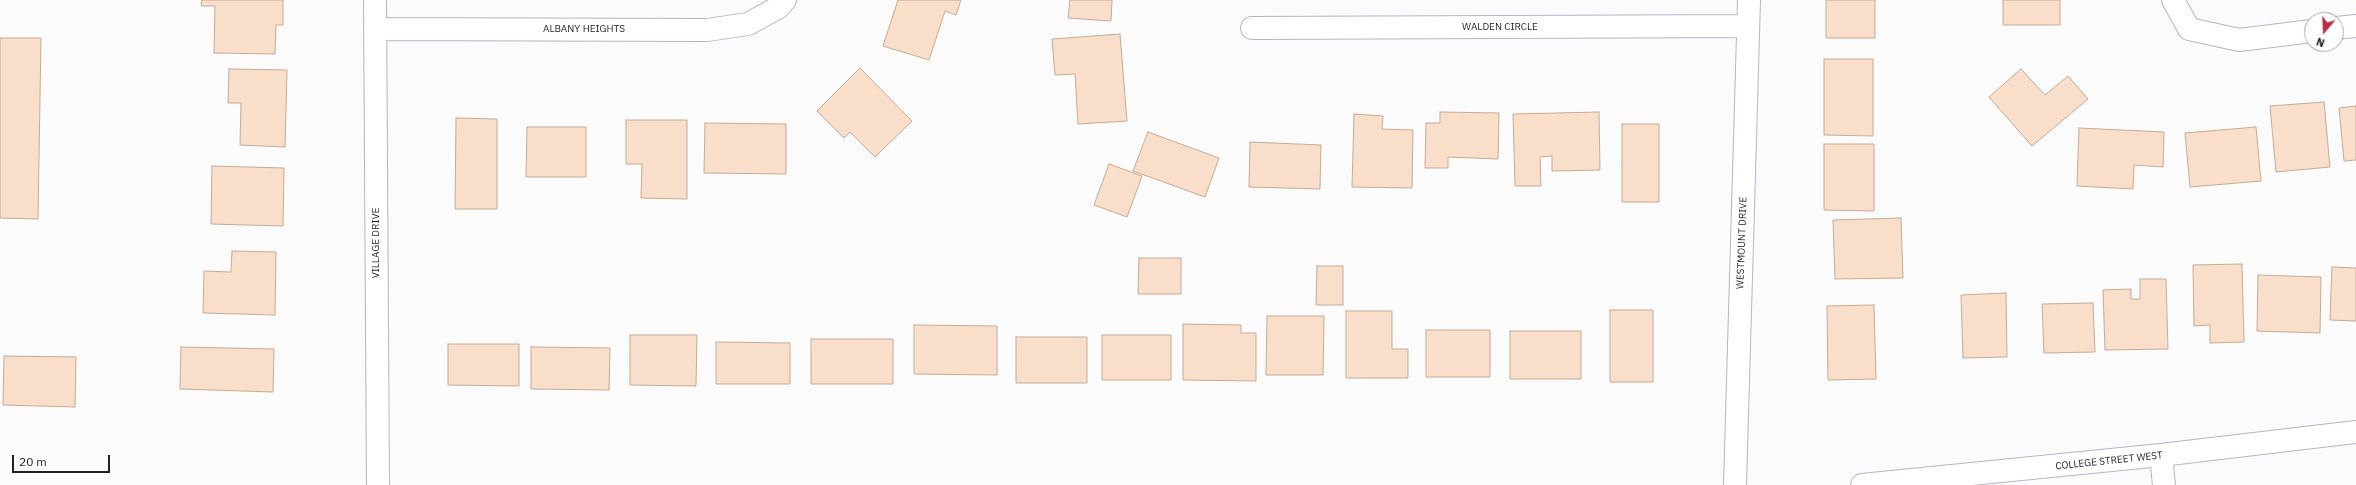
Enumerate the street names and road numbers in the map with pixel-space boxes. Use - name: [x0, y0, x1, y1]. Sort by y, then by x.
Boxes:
- street label: WALDEN CIRCLE: [1462, 21, 1538, 33]
- street label: ALBANY HEIGHTS: [543, 23, 625, 35]
- street label: WESTMOUNT DRIVE: [1734, 197, 1750, 289]
- street label: VILLAGE DRIVE: [370, 208, 382, 278]
- street label: COLLEGE STREET WEST: [2055, 449, 2163, 473]

